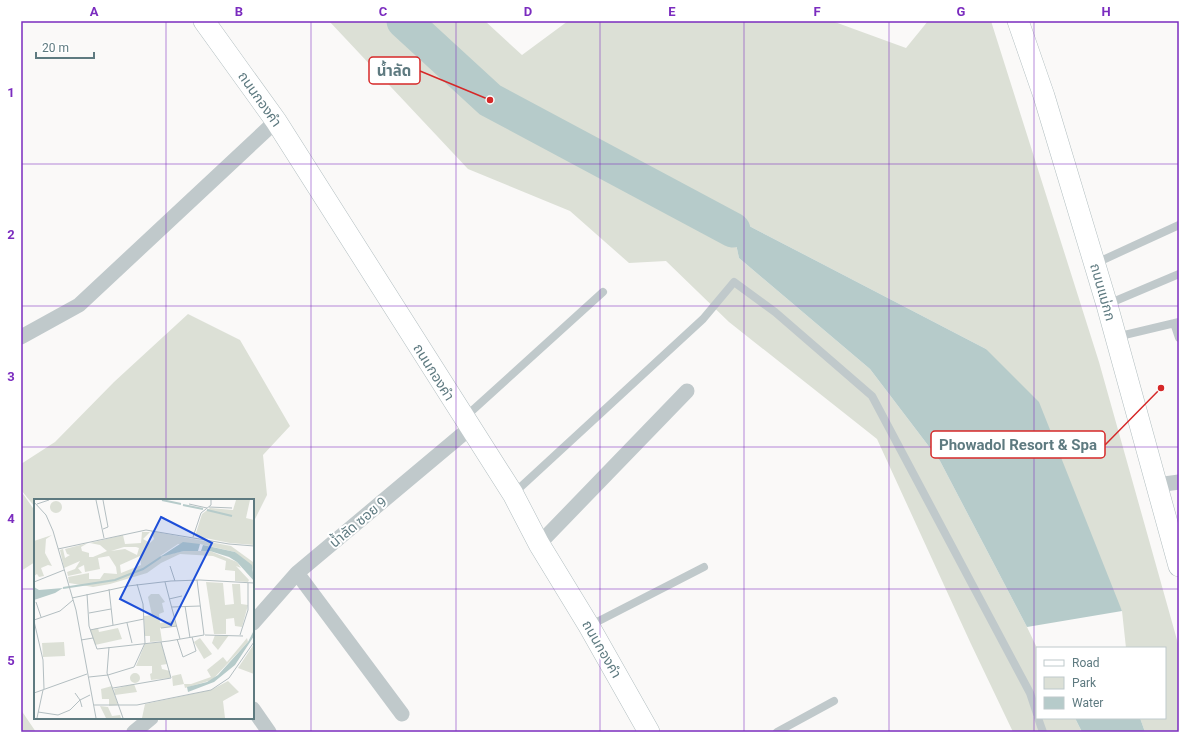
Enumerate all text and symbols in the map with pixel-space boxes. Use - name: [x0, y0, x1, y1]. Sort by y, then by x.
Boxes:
- text: A: [90, 4, 99, 19]
- text: B: [235, 4, 243, 19]
- text: C: [379, 4, 388, 19]
- text: D: [524, 4, 532, 19]
- text: E: [668, 4, 676, 19]
- text: F: [813, 4, 821, 19]
- text: G: [957, 4, 966, 19]
- text: H: [1101, 4, 1111, 19]
- scale bar: [36, 34, 94, 60]
- text: 20 m: [42, 41, 69, 55]
- callout: น้ำลัด: [369, 57, 420, 84]
- text: น้ำลัด: [377, 60, 411, 80]
- street label: ถนนกองคำ: [235, 68, 285, 130]
- text: 1: [7, 85, 15, 100]
- text: 2: [7, 227, 15, 242]
- street label: ถนนแม่กก: [1087, 261, 1119, 323]
- street label: ถนนกองคำ: [410, 341, 458, 403]
- text: 3: [7, 369, 15, 384]
- callout: Phowadol Resort & Spa: [931, 431, 1105, 458]
- text: Phowadol Resort & Spa: [939, 436, 1097, 454]
- street label: น้ำลัด ซอย 9: [325, 492, 390, 551]
- inset map: [34, 499, 254, 719]
- text: 4: [7, 511, 15, 526]
- street label: ถนนกองคำ: [579, 617, 625, 681]
- legend: [1036, 647, 1166, 719]
- text: 5: [7, 653, 15, 668]
- text: Road: [1072, 656, 1100, 670]
- text: Park: [1072, 676, 1097, 690]
- text: Water: [1072, 696, 1103, 710]

